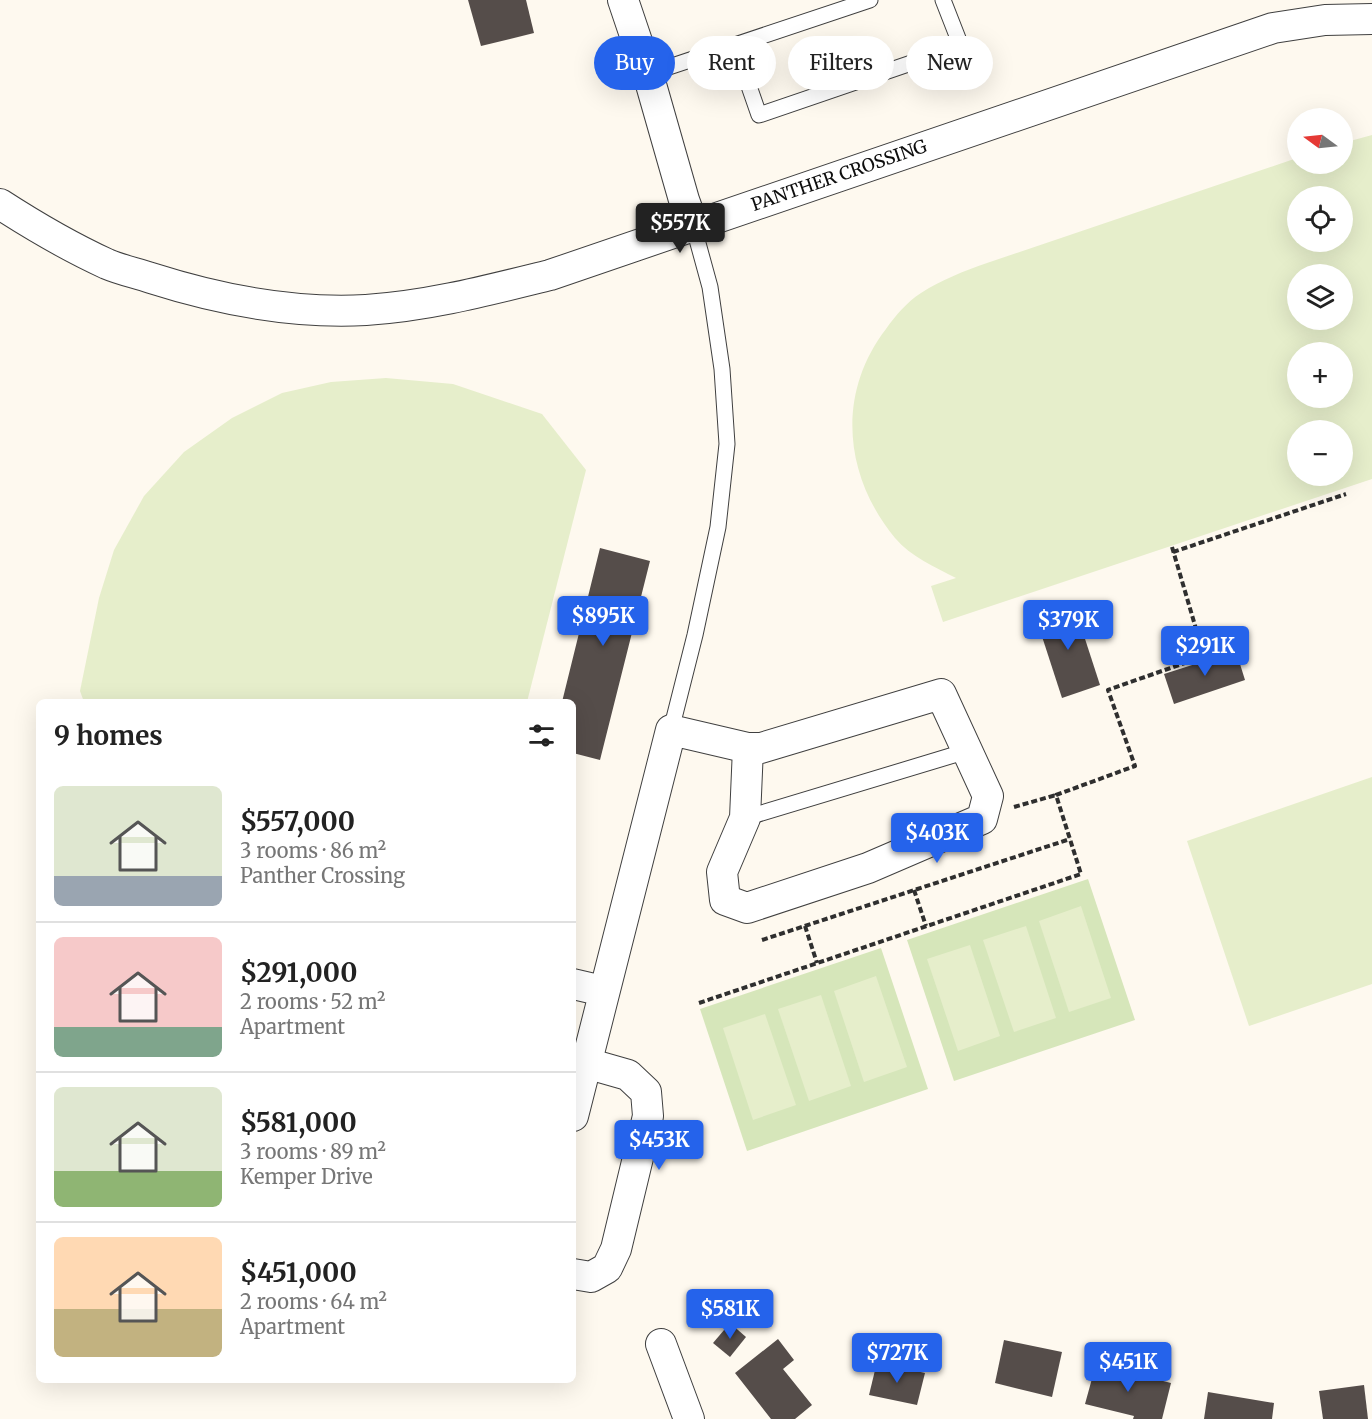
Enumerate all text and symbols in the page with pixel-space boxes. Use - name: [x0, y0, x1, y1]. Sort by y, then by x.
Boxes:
- chip: Buy: [594, 36, 675, 90]
- chip: Rent: [687, 36, 776, 90]
- chip: Filters: [788, 36, 894, 90]
- chip: New: [906, 36, 993, 90]
- north arrow: [1287, 108, 1353, 174]
- map controls: [1287, 108, 1353, 486]
- street label: PANTHER CROSSING: [748, 134, 930, 216]
- button: locate: [1287, 186, 1353, 252]
- pin: $557K: [638, 203, 722, 254]
- text: $557K: [650, 210, 710, 235]
- button: layers: [1287, 264, 1353, 330]
- button: +: [1287, 342, 1353, 408]
- button: −: [1287, 420, 1353, 486]
- pin: $895K: [561, 596, 645, 647]
- pin: $379K: [1026, 600, 1110, 651]
- text: $895K: [571, 603, 635, 628]
- text: $379K: [1037, 607, 1099, 632]
- pin: $291K: [1163, 626, 1247, 677]
- text: $291K: [1175, 633, 1235, 658]
- text: 9 homes: [54, 719, 163, 752]
- icon: filters: [525, 719, 558, 752]
- text: $557,000: [240, 805, 355, 838]
- icon: home: [102, 810, 174, 882]
- pin: $403K: [895, 813, 979, 864]
- text: $403K: [905, 820, 969, 845]
- text: 3 rooms · 86 m²: [240, 838, 386, 863]
- text: Panther Crossing: [240, 863, 405, 888]
- text: $291,000: [240, 956, 357, 989]
- icon: home: [102, 961, 174, 1033]
- text: 2 rooms · 52 m²: [240, 989, 385, 1014]
- text: Apartment: [240, 1014, 345, 1039]
- text: $581,000: [240, 1106, 357, 1139]
- icon: home: [102, 1111, 174, 1183]
- pin: $453K: [617, 1120, 701, 1171]
- text: $453K: [628, 1127, 690, 1152]
- text: 3 rooms · 89 m²: [240, 1139, 386, 1164]
- text: Kemper Drive: [240, 1164, 373, 1189]
- text: $451,000: [240, 1256, 357, 1289]
- icon: home: [102, 1261, 174, 1333]
- text: 2 rooms · 64 m²: [240, 1289, 387, 1314]
- pin: $581K: [688, 1289, 772, 1340]
- text: $581K: [700, 1296, 760, 1321]
- text: Apartment: [240, 1314, 345, 1339]
- pin: $727K: [855, 1333, 939, 1384]
- text: $727K: [866, 1340, 928, 1365]
- pin: $451K: [1086, 1342, 1170, 1393]
- text: $451K: [1098, 1349, 1158, 1374]

